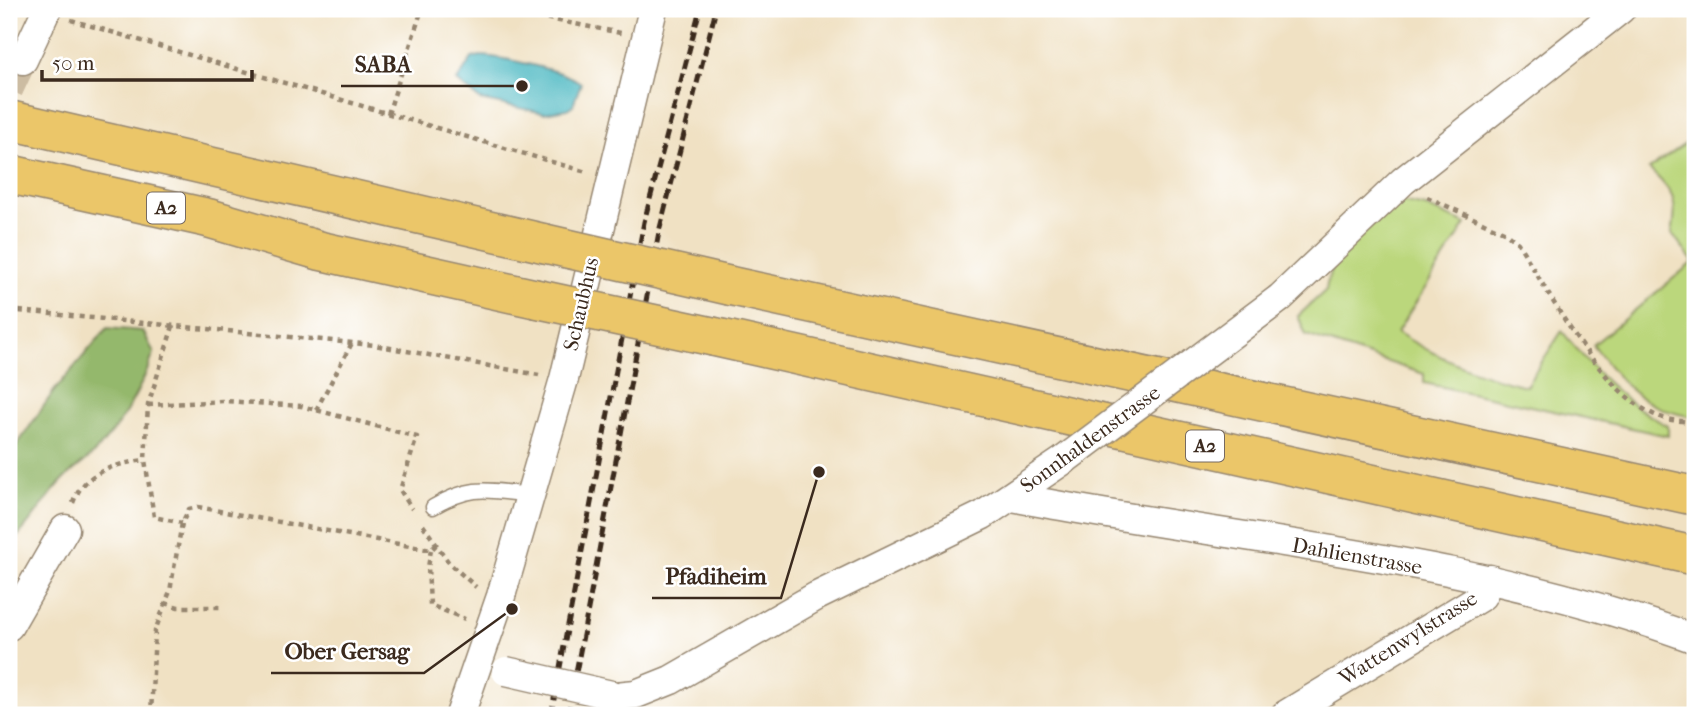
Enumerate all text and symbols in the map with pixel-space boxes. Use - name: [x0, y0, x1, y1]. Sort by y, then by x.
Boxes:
- scale bar: [42, 38, 252, 82]
- callout: SABA: [341, 42, 425, 86]
- text: 50 m: [52, 51, 95, 75]
- text: SABA: [355, 51, 412, 78]
- road number: A2: [147, 192, 185, 224]
- street label: Schaubhus: [559, 255, 603, 353]
- street label: Sonnhaldenstrasse: [1016, 380, 1164, 498]
- road number: A2: [1186, 430, 1224, 462]
- street label: Dahlienstrasse: [1290, 533, 1424, 579]
- callout: Pfadiheim: [652, 554, 781, 598]
- text: Pfadiheim: [665, 563, 768, 590]
- street label: Wattenwylstrasse: [1334, 586, 1482, 691]
- callout: Ober Gersag: [271, 629, 424, 673]
- text: Ober Gersag: [284, 638, 410, 665]

